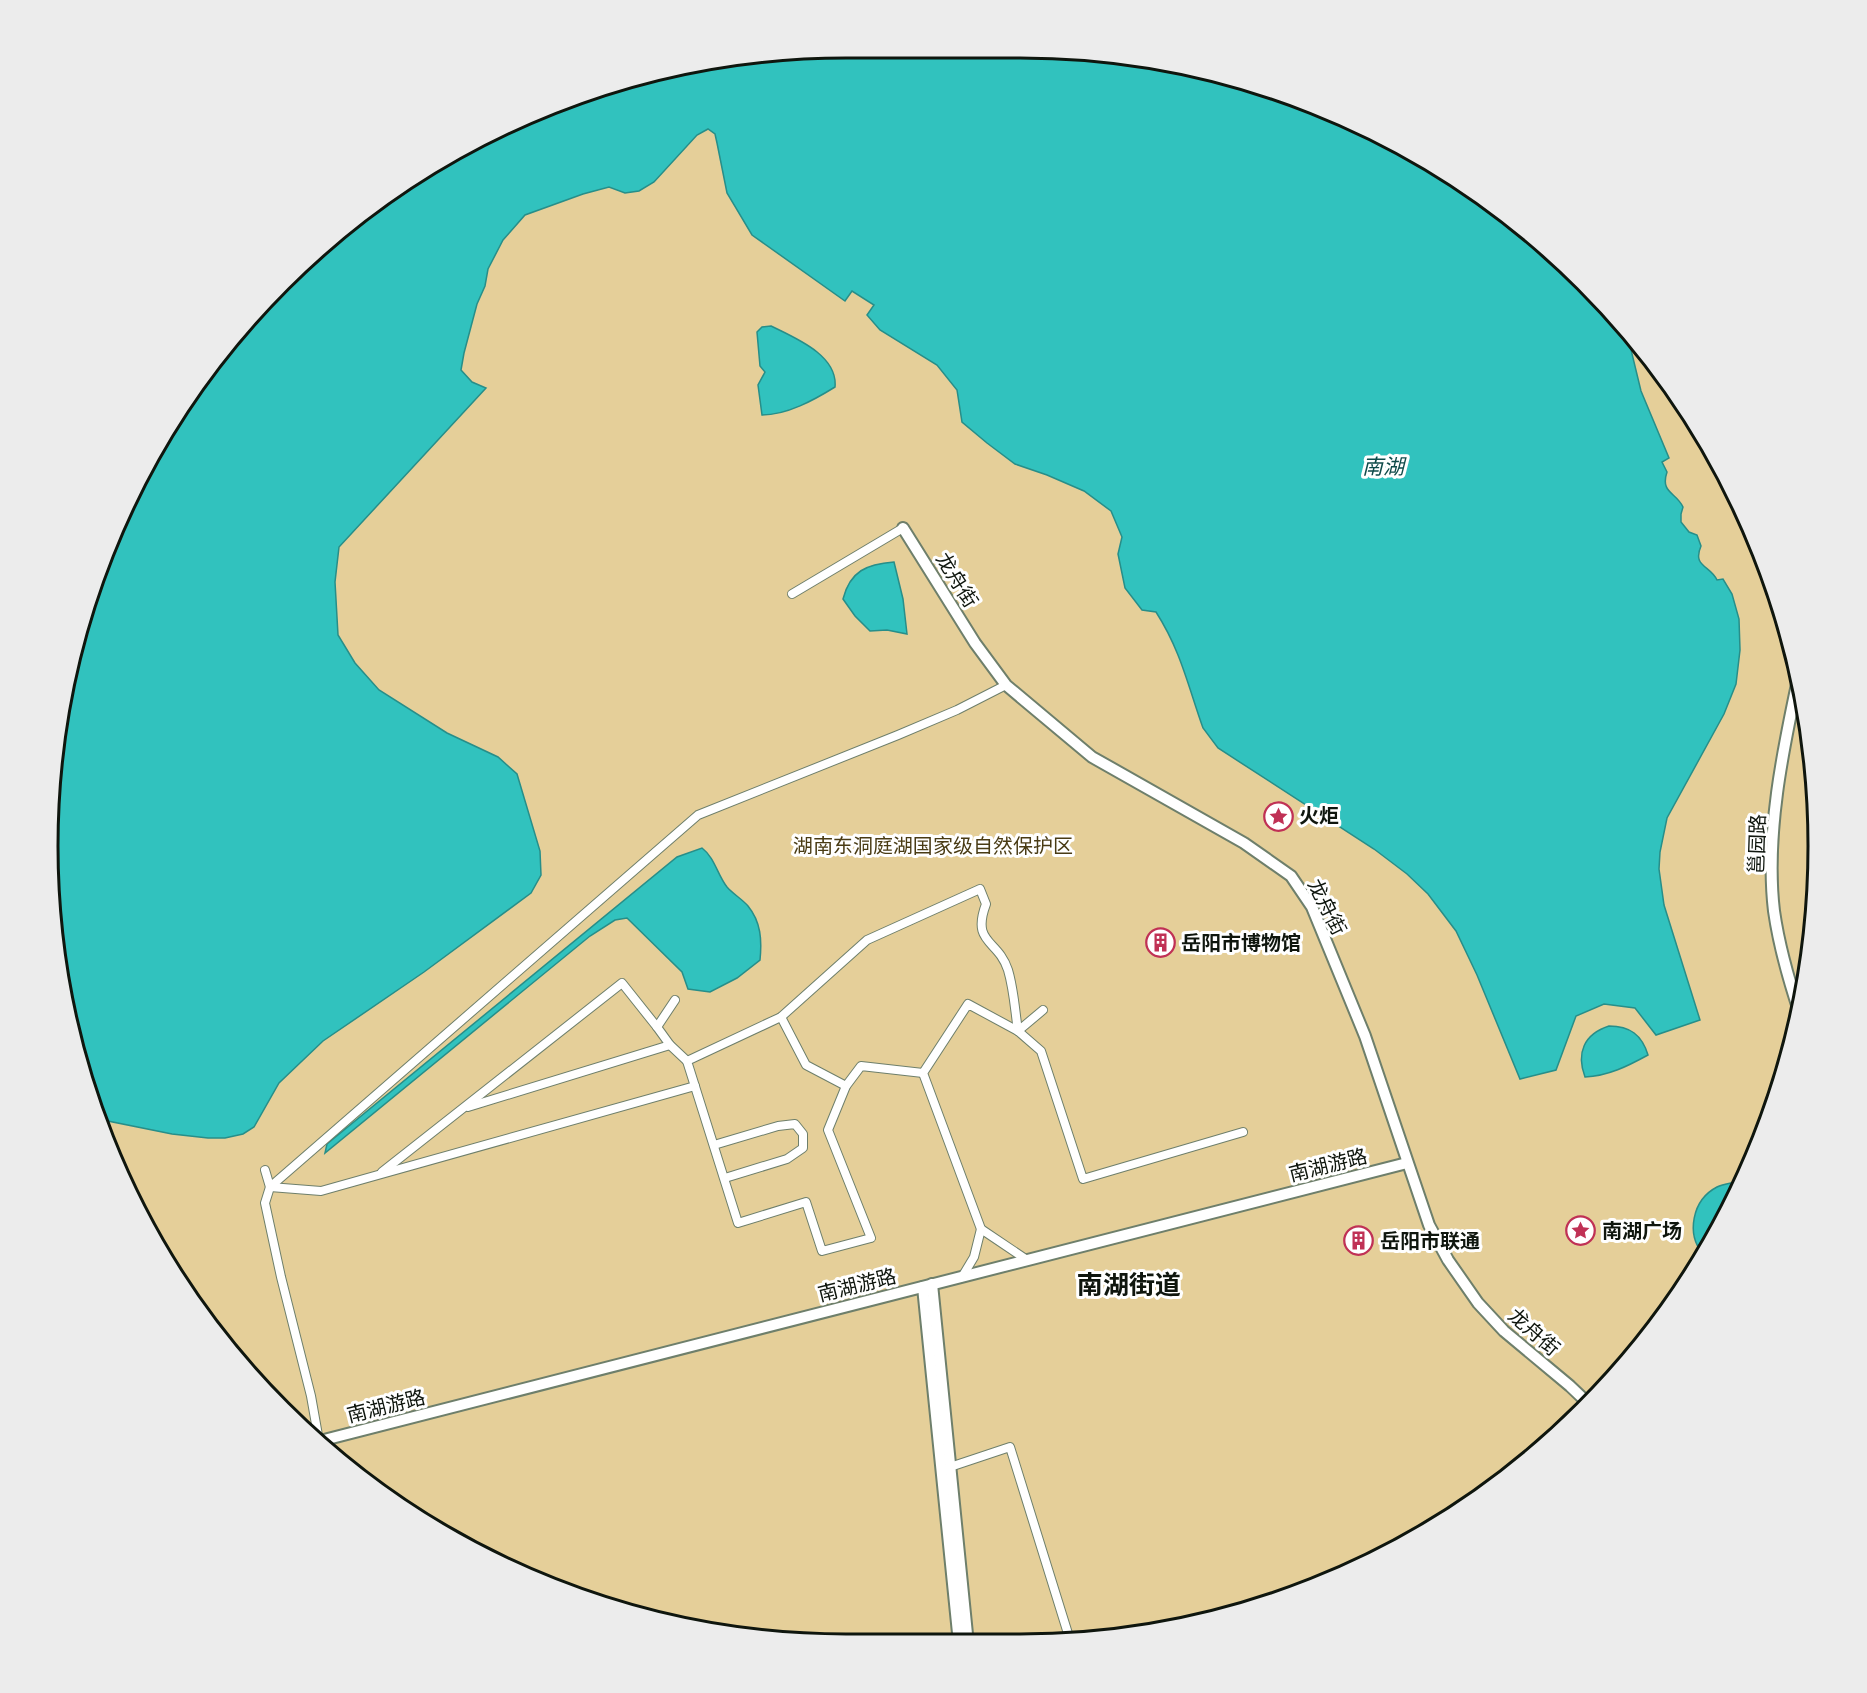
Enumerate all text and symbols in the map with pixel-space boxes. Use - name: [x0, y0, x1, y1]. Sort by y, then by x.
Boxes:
- water label: 南湖: [1362, 455, 1407, 480]
- street label: 龙舟街: [930, 549, 982, 612]
- place icon: 火炬: [1262, 800, 1294, 832]
- place label: 火炬: [1299, 805, 1339, 829]
- street label: 邕园路: [1745, 814, 1771, 874]
- park label: 湖南东洞庭湖国家级自然保护区: [793, 835, 1073, 859]
- street label: 龙舟街: [1302, 875, 1350, 940]
- building icon: 岳阳市博物馆: [1144, 927, 1176, 959]
- place label: 岳阳市博物馆: [1181, 932, 1301, 956]
- street label: 南湖游路: [1287, 1145, 1370, 1187]
- place icon: 南湖广场: [1565, 1215, 1597, 1247]
- place label: 南湖广场: [1602, 1220, 1682, 1244]
- building icon: 岳阳市联通: [1343, 1225, 1375, 1257]
- place label: 岳阳市联通: [1380, 1230, 1480, 1254]
- street label: 南湖游路: [816, 1265, 899, 1307]
- district label: 南湖街道: [1077, 1271, 1181, 1302]
- street label: 龙舟街: [1503, 1304, 1564, 1361]
- street label: 南湖游路: [345, 1386, 428, 1428]

